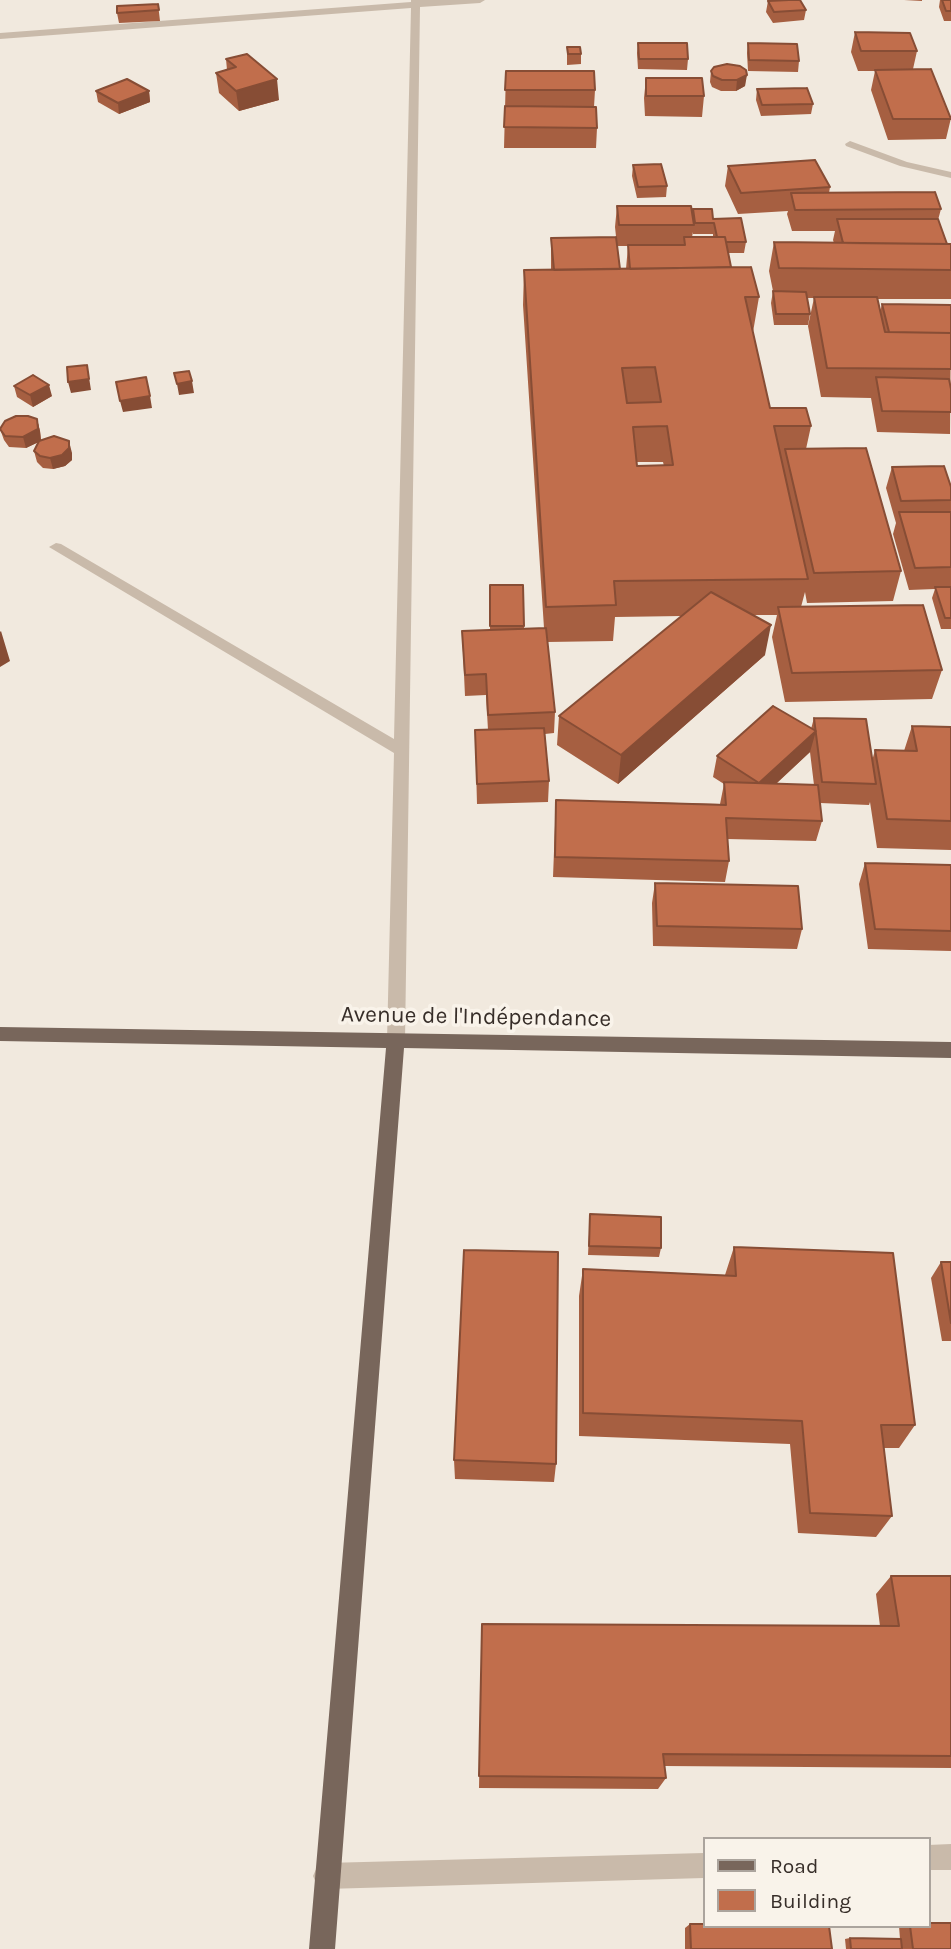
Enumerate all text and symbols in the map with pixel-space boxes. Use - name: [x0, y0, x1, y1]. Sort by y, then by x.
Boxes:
- street label: Avenue de l'Indépendance: [341, 1001, 611, 1033]
- legend: [702, 1837, 930, 1928]
- text: Road: [770, 1854, 818, 1878]
- text: Building: [770, 1889, 851, 1913]

